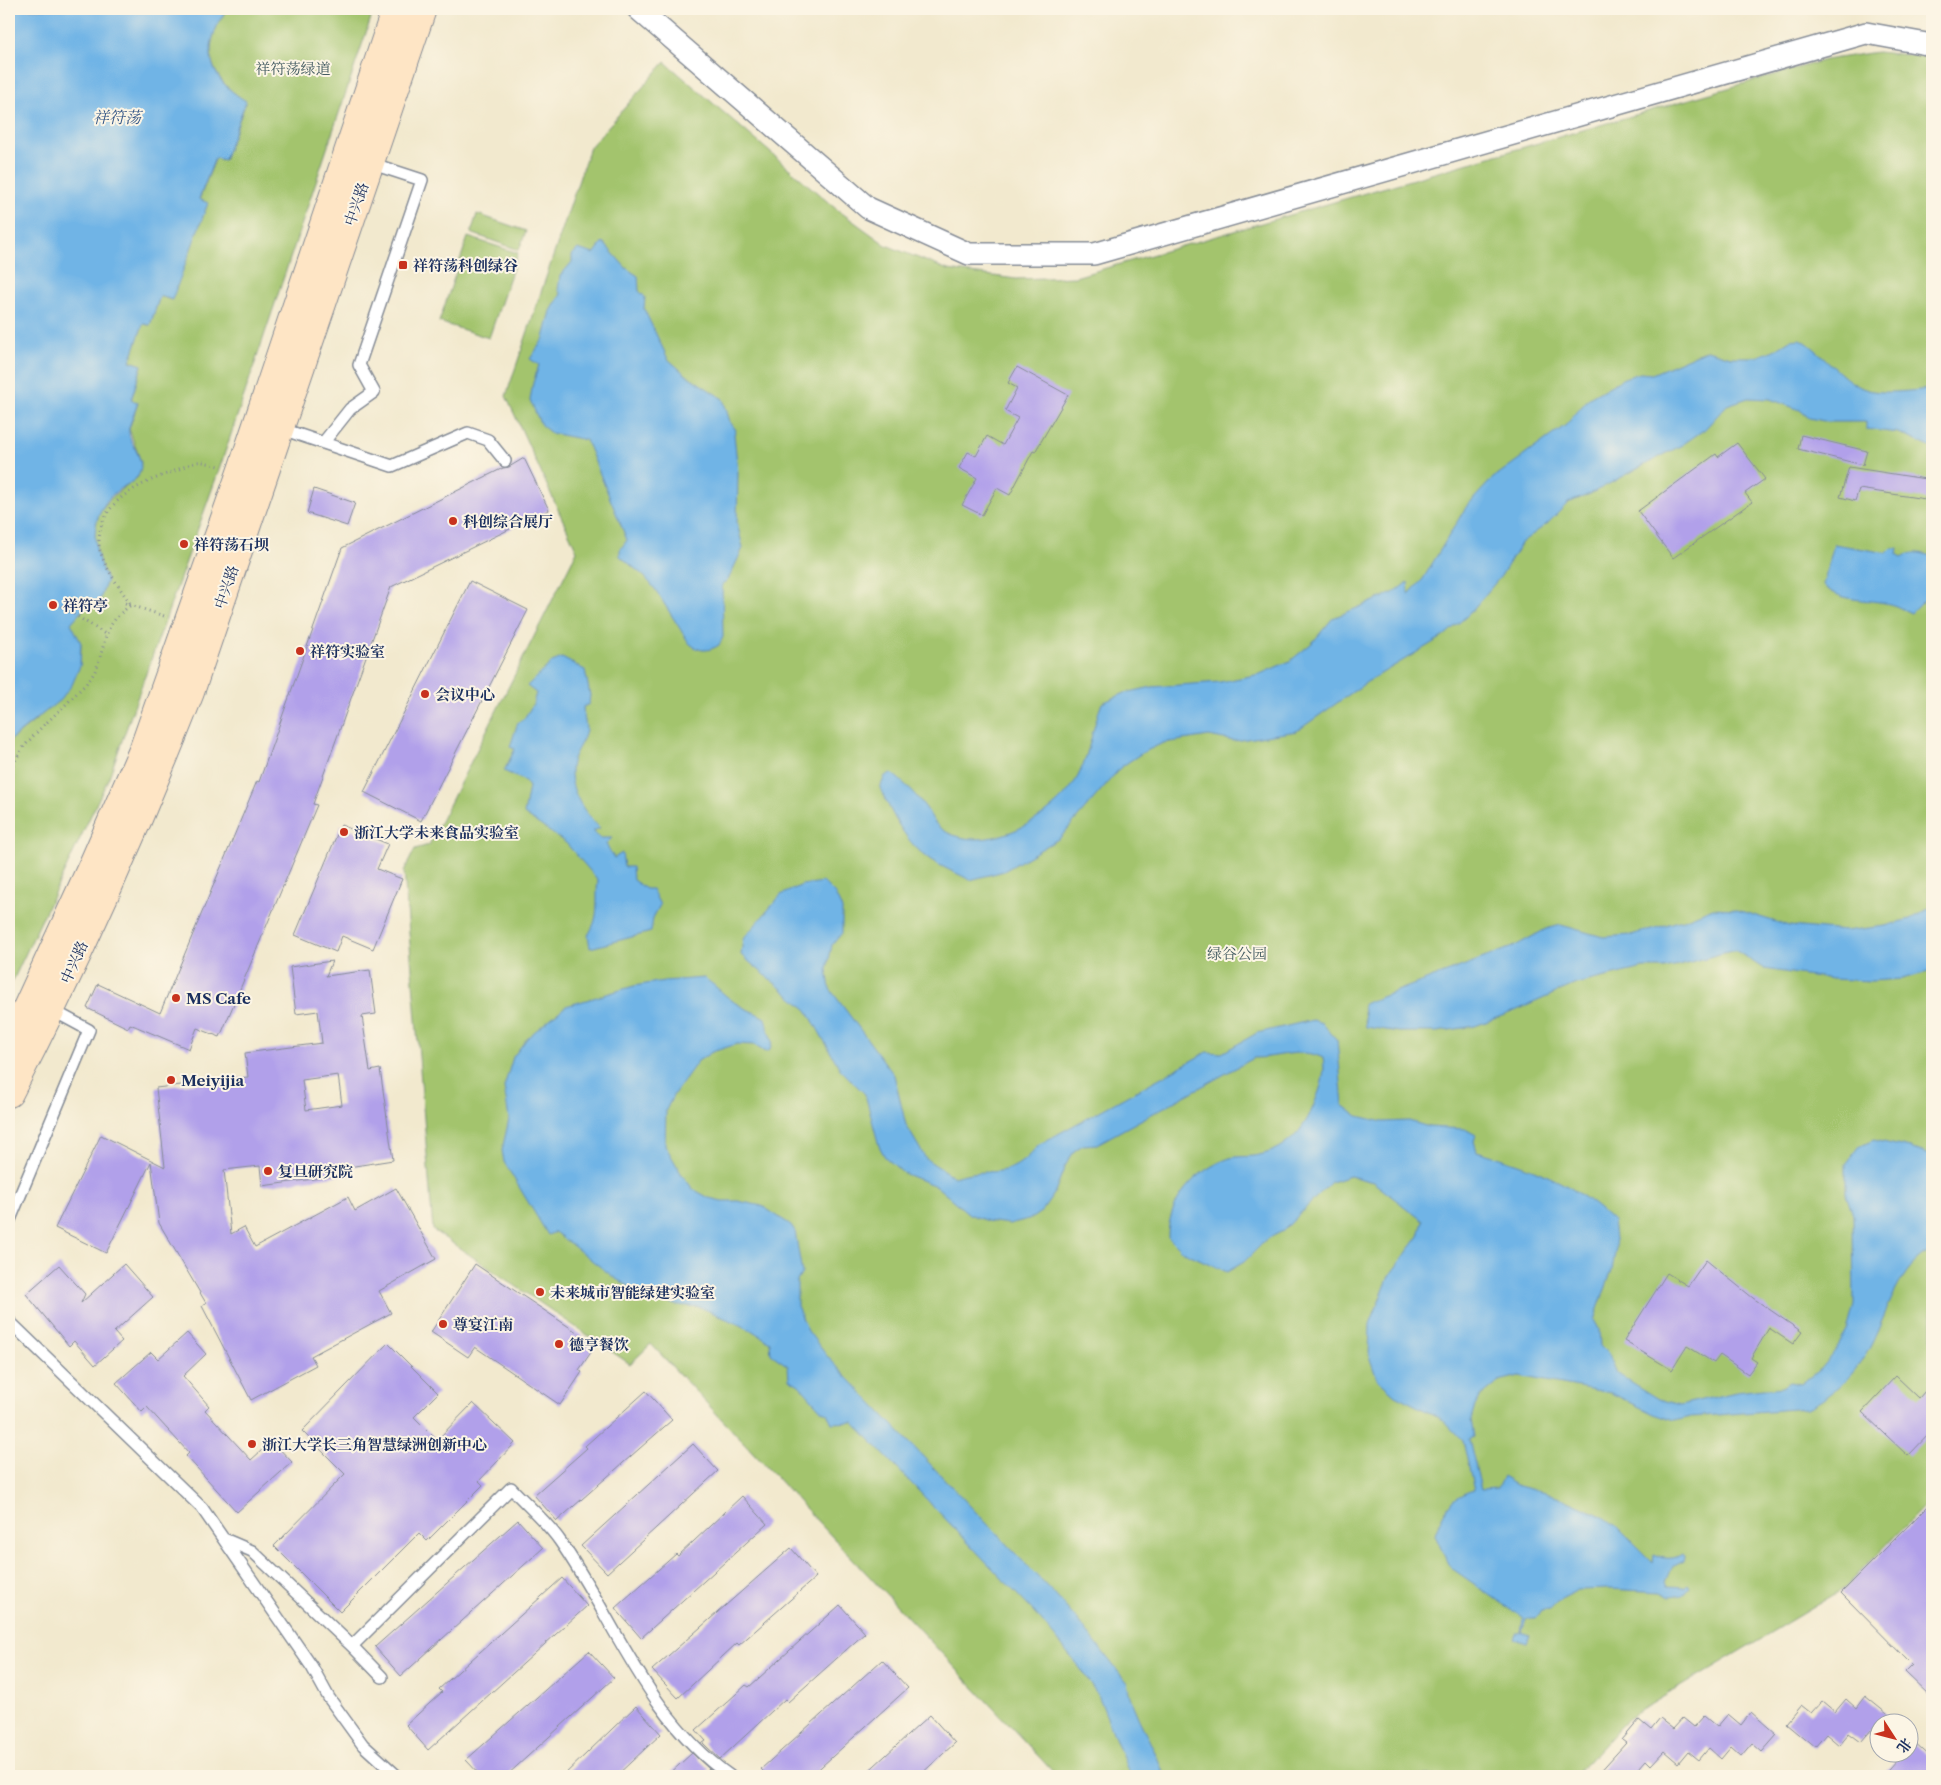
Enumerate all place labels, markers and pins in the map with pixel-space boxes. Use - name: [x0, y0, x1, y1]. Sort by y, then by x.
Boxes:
- place label: 祥符荡科创绿谷: [413, 256, 518, 275]
- marker: 祥符荡科创绿谷: [397, 259, 409, 271]
- place label: 科创综合展厅: [463, 512, 553, 531]
- marker: 科创综合展厅: [447, 515, 459, 527]
- place label: 祥符荡石坝: [194, 535, 269, 554]
- marker: 祥符荡石坝: [178, 538, 190, 550]
- place label: 祥符亭: [63, 596, 108, 615]
- marker: 祥符亭: [47, 599, 59, 611]
- place label: 祥符实验室: [310, 642, 385, 661]
- marker: 祥符实验室: [294, 645, 306, 657]
- place label: 会议中心: [435, 685, 495, 704]
- marker: 会议中心: [419, 688, 431, 700]
- place label: 浙江大学未来食品实验室: [354, 823, 519, 842]
- marker: 浙江大学未来食品实验室: [338, 826, 350, 838]
- place label: MS Cafe: [186, 989, 251, 1008]
- marker: MS Cafe: [170, 992, 182, 1004]
- place label: Meiyijia: [181, 1071, 245, 1090]
- marker: Meiyijia: [165, 1074, 177, 1086]
- place label: 复旦研究院: [278, 1162, 353, 1181]
- marker: 复旦研究院: [262, 1165, 274, 1177]
- place label: 未来城市智能绿建实验室: [550, 1283, 715, 1302]
- marker: 未来城市智能绿建实验室: [534, 1286, 546, 1298]
- place label: 尊宴江南: [453, 1315, 513, 1334]
- marker: 尊宴江南: [437, 1318, 449, 1330]
- place label: 德亨餐饮: [569, 1335, 629, 1354]
- marker: 德亨餐饮: [553, 1338, 565, 1350]
- place label: 浙江大学长三角智慧绿洲创新中心: [262, 1435, 487, 1454]
- marker: 浙江大学长三角智慧绿洲创新中心: [246, 1438, 258, 1450]

